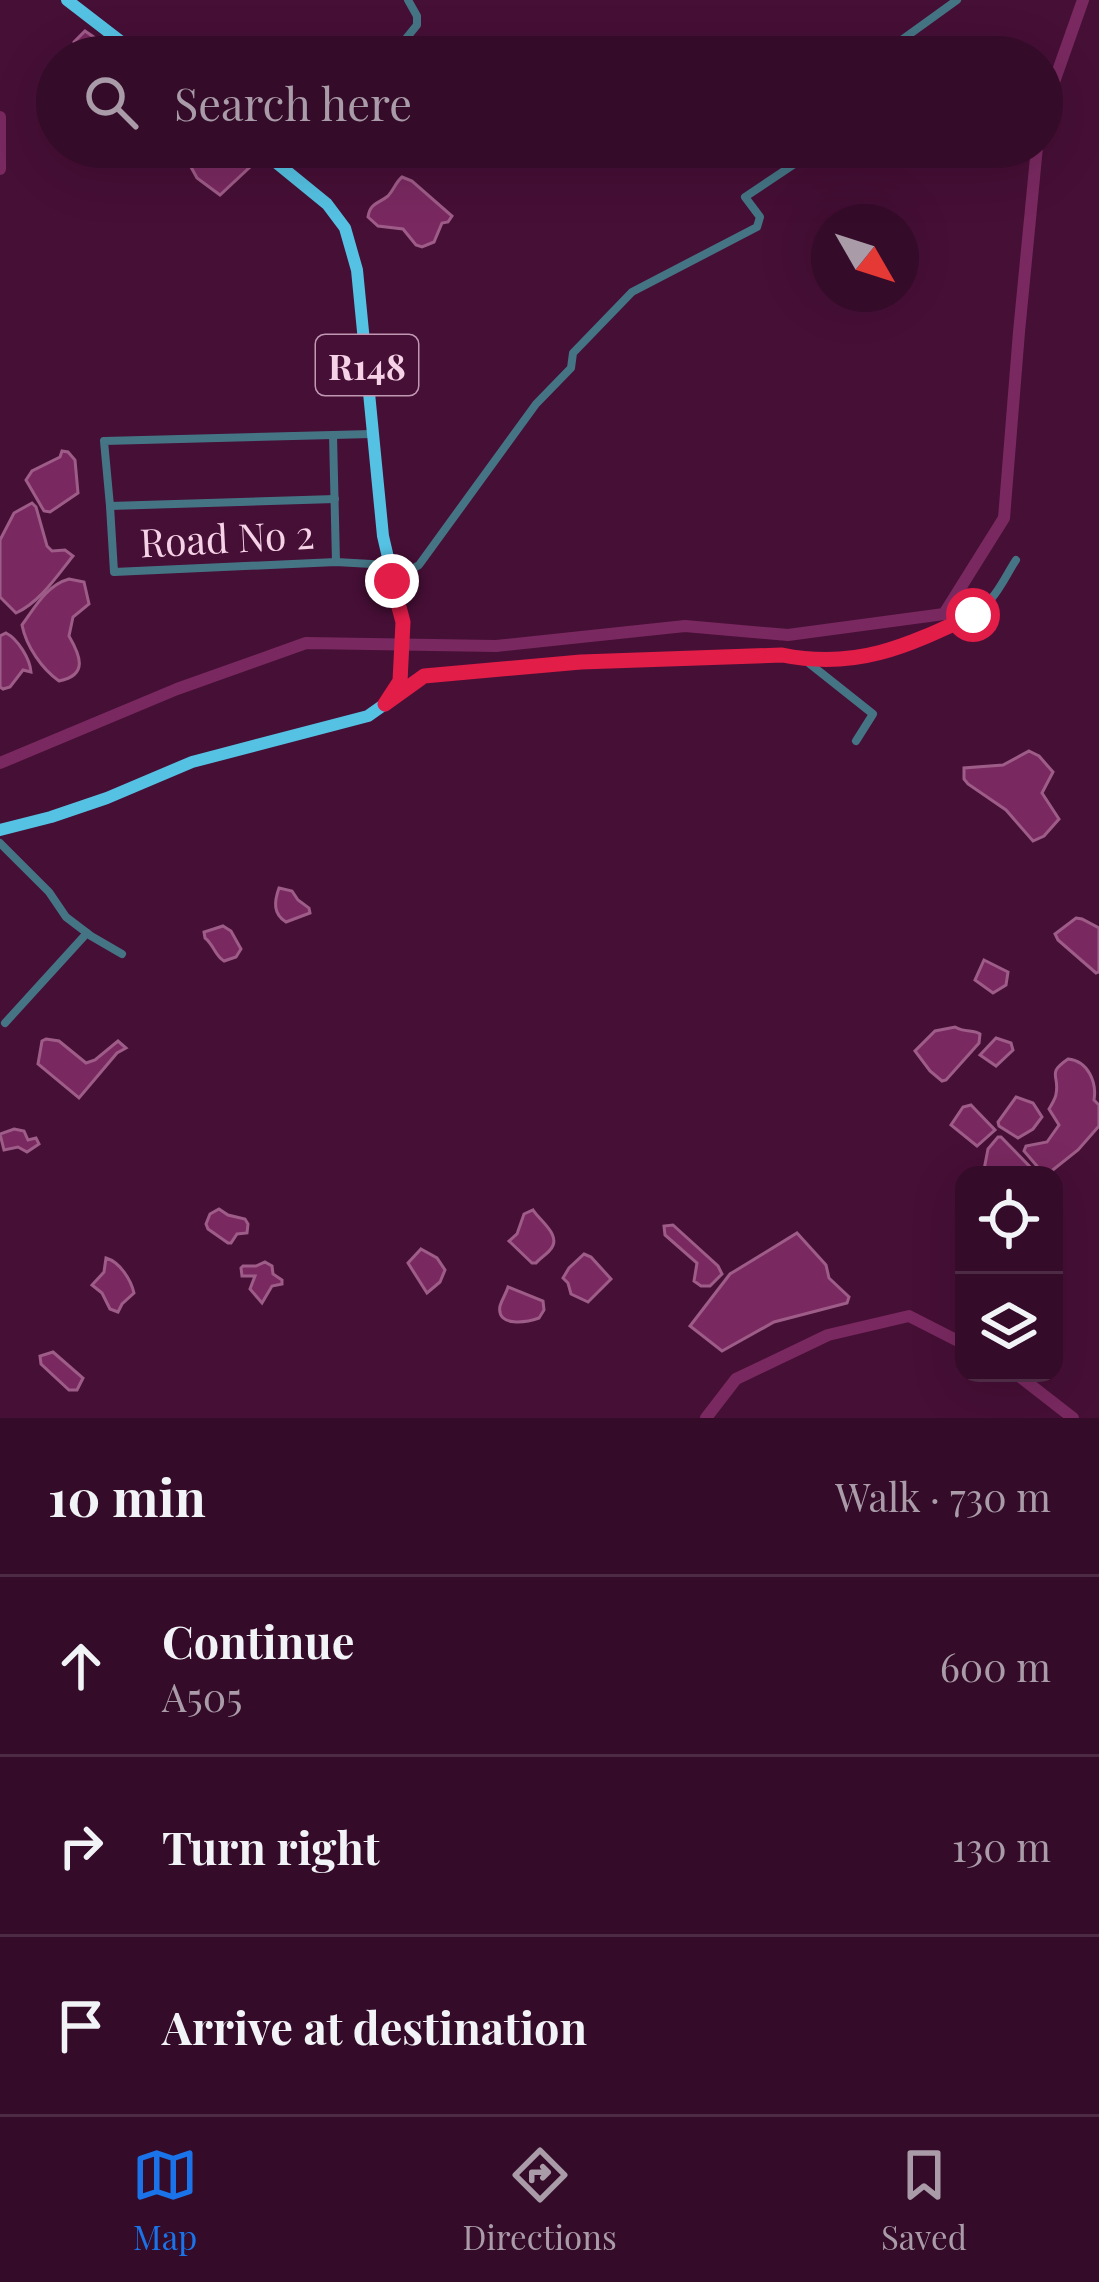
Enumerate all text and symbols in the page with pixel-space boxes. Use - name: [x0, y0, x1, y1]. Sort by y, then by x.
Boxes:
- search box: [36, 36, 1063, 168]
- icon: search: [78, 69, 144, 135]
- text: Search here: [174, 72, 412, 132]
- north arrow: [811, 204, 919, 312]
- road number: R148: [316, 335, 418, 395]
- street label: Road No 2: [138, 506, 316, 568]
- route end: [365, 554, 419, 608]
- route start: [946, 588, 1000, 642]
- map controls: [955, 1166, 1063, 1382]
- button: locate: [955, 1166, 1063, 1274]
- button: layers: [955, 1274, 1063, 1382]
- text: 10 min: [48, 1462, 206, 1530]
- text: Walk · 730 m: [835, 1470, 1051, 1522]
- text: Continue: [162, 1610, 354, 1670]
- icon: ahead: [48, 1633, 114, 1699]
- text: 600 m: [940, 1640, 1051, 1692]
- text: A505: [162, 1670, 242, 1722]
- icon: right: [48, 1813, 114, 1879]
- text: Turn right: [162, 1816, 380, 1876]
- text: 130 m: [952, 1820, 1051, 1872]
- icon: arrive: [48, 1993, 114, 2059]
- text: Arrive at destination: [162, 1996, 587, 2056]
- tab: Map: [132, 2142, 198, 2258]
- tab: Directions: [462, 2142, 617, 2258]
- tab: Saved: [881, 2142, 967, 2258]

